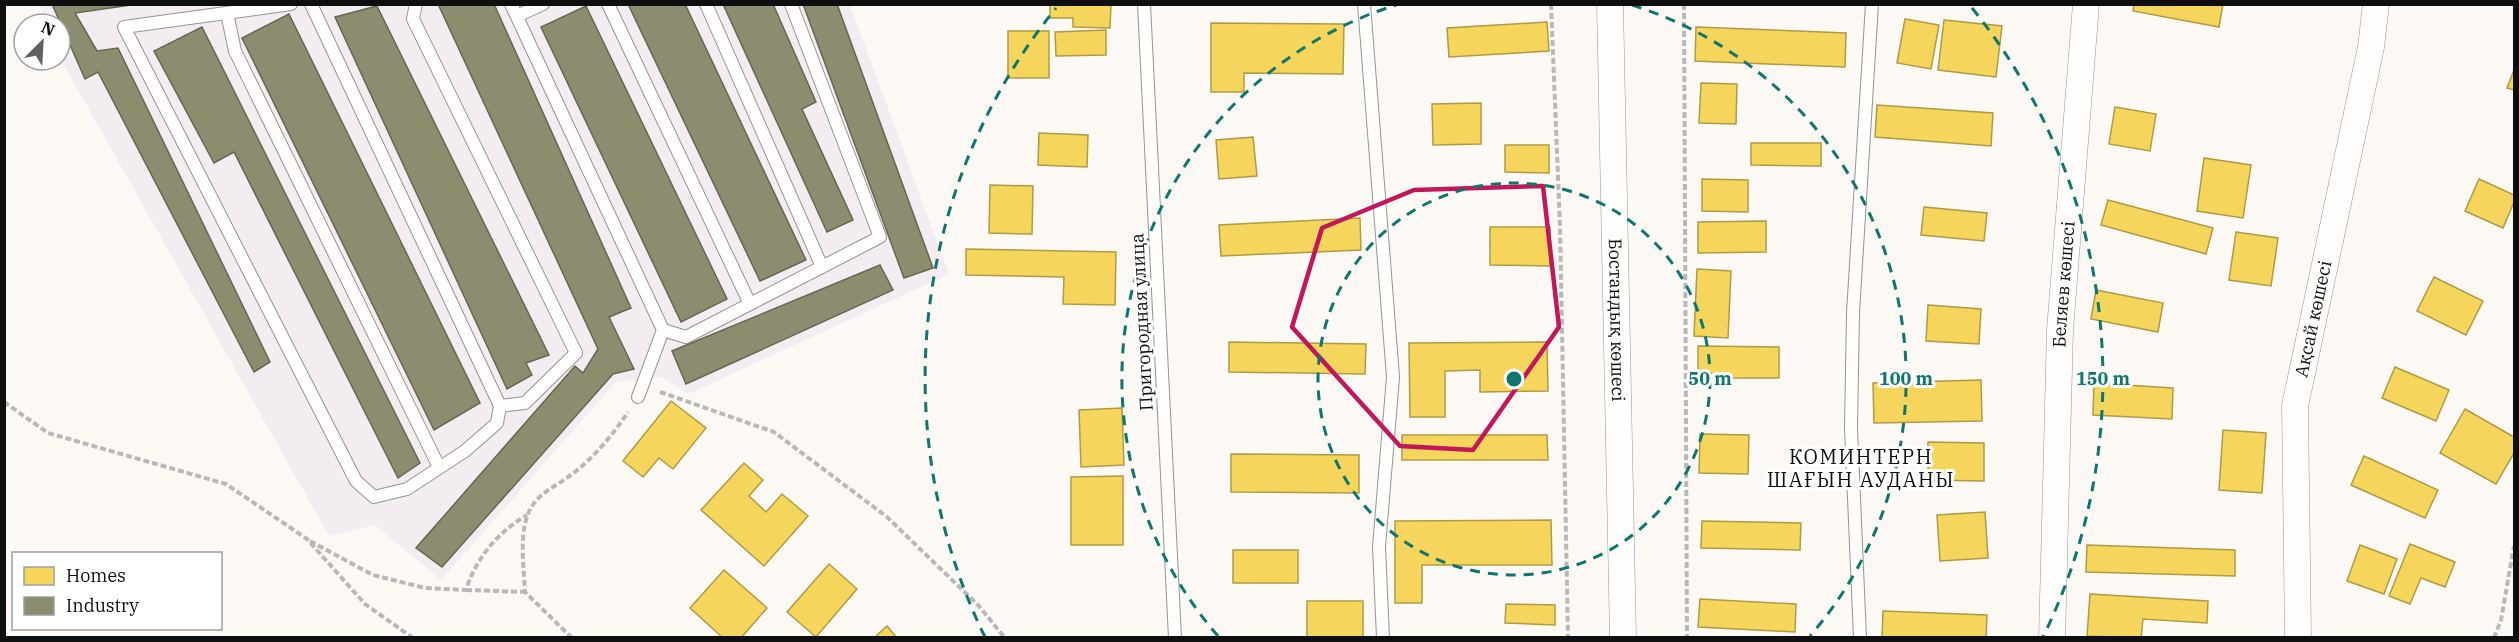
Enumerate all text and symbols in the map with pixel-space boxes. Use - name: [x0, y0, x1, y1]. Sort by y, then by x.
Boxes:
- north arrow: [12, 12, 72, 72]
- text: N: [38, 17, 58, 40]
- street label: Беляев көшесі: [2048, 220, 2080, 348]
- street label: Пригородная улица: [1125, 233, 1158, 411]
- street label: Бостандық көшесі: [1604, 238, 1630, 402]
- street label: Ақсай көшесі: [2289, 258, 2337, 379]
- text: 50 m: [1688, 367, 1732, 390]
- text: 100 m: [1879, 367, 1934, 390]
- text: 150 m: [2076, 367, 2131, 390]
- centre of rings: [1504, 369, 1524, 389]
- district label: КОМИНТЕРН ШАҒЫН АУДАНЫ: [1767, 443, 1955, 493]
- legend: [12, 552, 222, 630]
- text: Homes: [66, 564, 126, 587]
- text: Industry: [66, 594, 139, 617]

